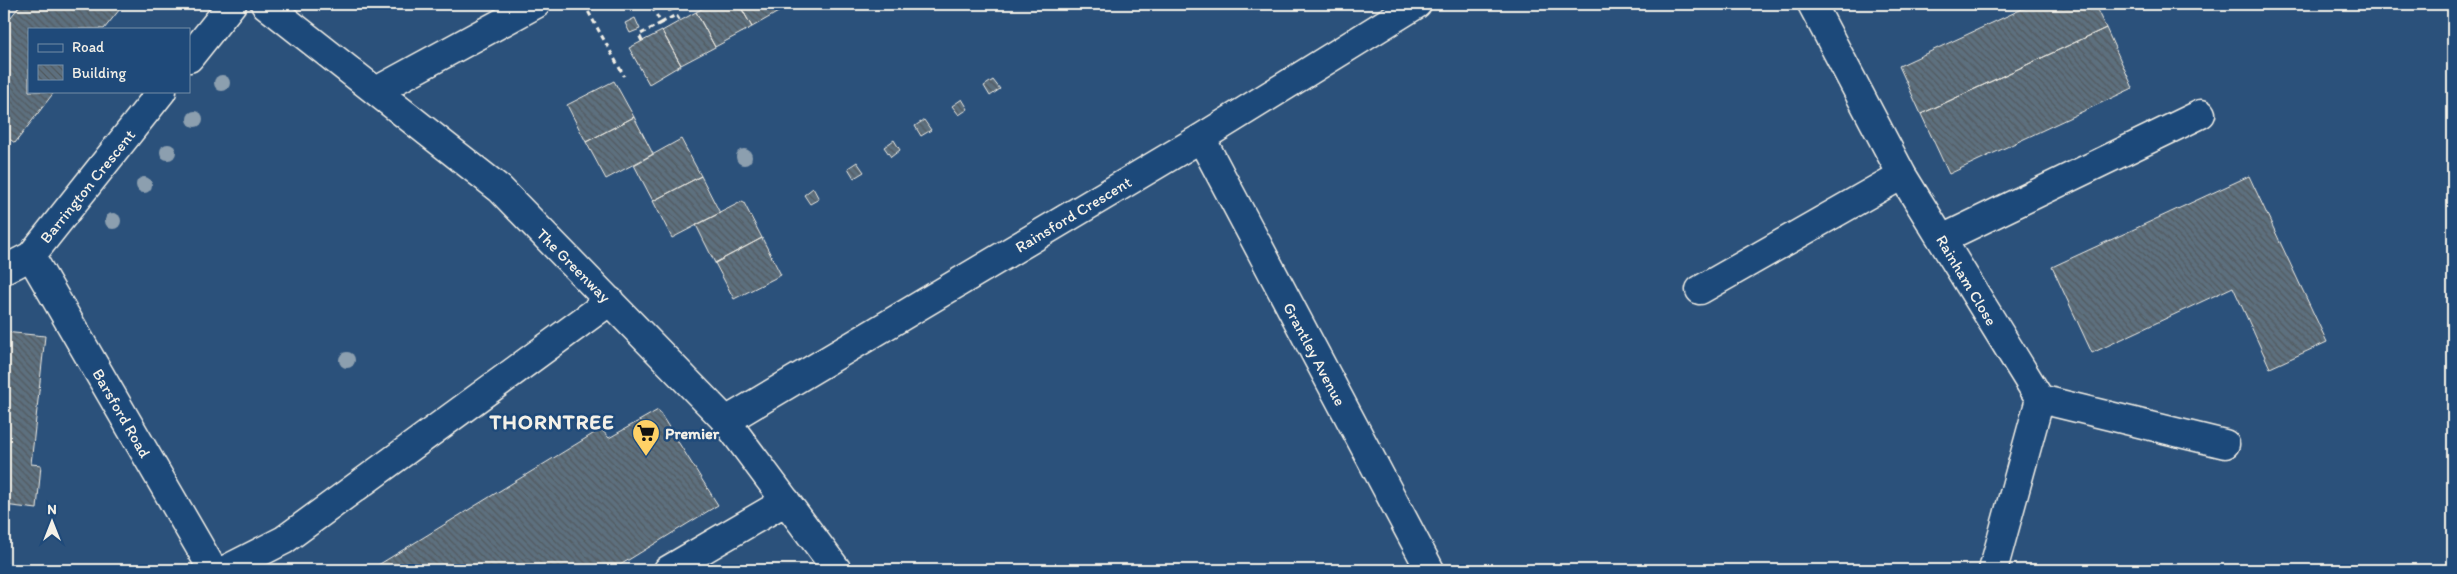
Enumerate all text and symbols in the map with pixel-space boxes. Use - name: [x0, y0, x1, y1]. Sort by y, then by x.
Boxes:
- legend: [28, 28, 190, 92]
- text: Road: [72, 38, 105, 56]
- text: Building: [72, 64, 126, 82]
- street label: Barrington Crescent: [36, 126, 139, 247]
- street label: Rainsford Crescent: [1012, 172, 1135, 257]
- street label: The Greenway: [533, 224, 615, 307]
- street label: Rainham Close: [1932, 231, 2001, 329]
- street label: Grantley Avenue: [1279, 299, 1350, 409]
- street label: Barsford Road: [88, 365, 155, 461]
- district label: THORNTREE: [488, 409, 615, 434]
- supermarket icon: Premier: [631, 418, 661, 457]
- place label: Premier: [665, 424, 720, 443]
- north arrow: [28, 496, 78, 546]
- text: N: [47, 501, 57, 518]

